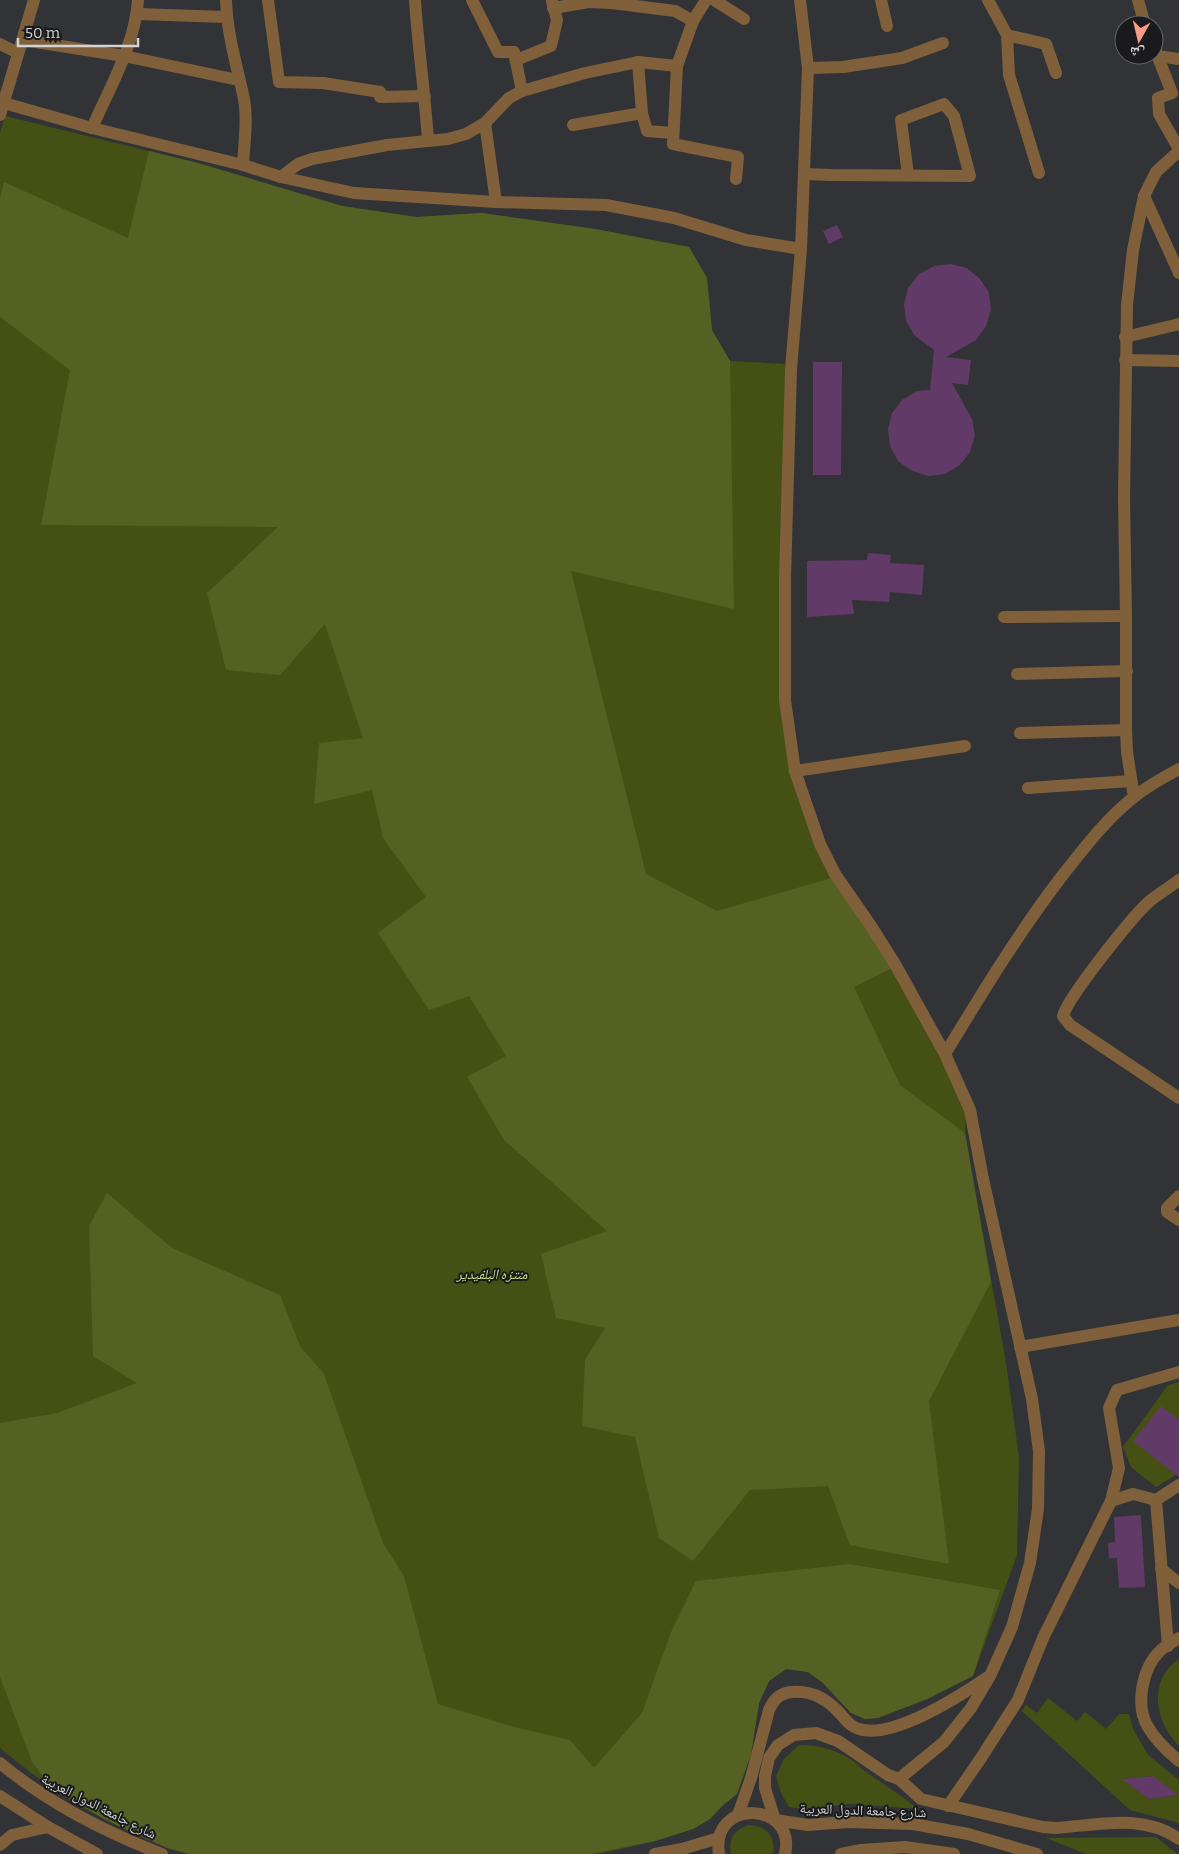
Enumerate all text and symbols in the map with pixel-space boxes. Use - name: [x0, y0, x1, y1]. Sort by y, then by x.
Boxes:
- scale bar: [18, 15, 138, 47]
- north arrow: [1114, 15, 1164, 65]
- text: 50 m: [25, 24, 61, 42]
- text: ش: [1129, 43, 1146, 62]
- park label: منتزه البلفيدير: [456, 1266, 528, 1283]
- street label: شارع جامعة الدول العربية: [38, 1770, 159, 1844]
- street label: شارع جامعة الدول العربية: [799, 1800, 927, 1822]

